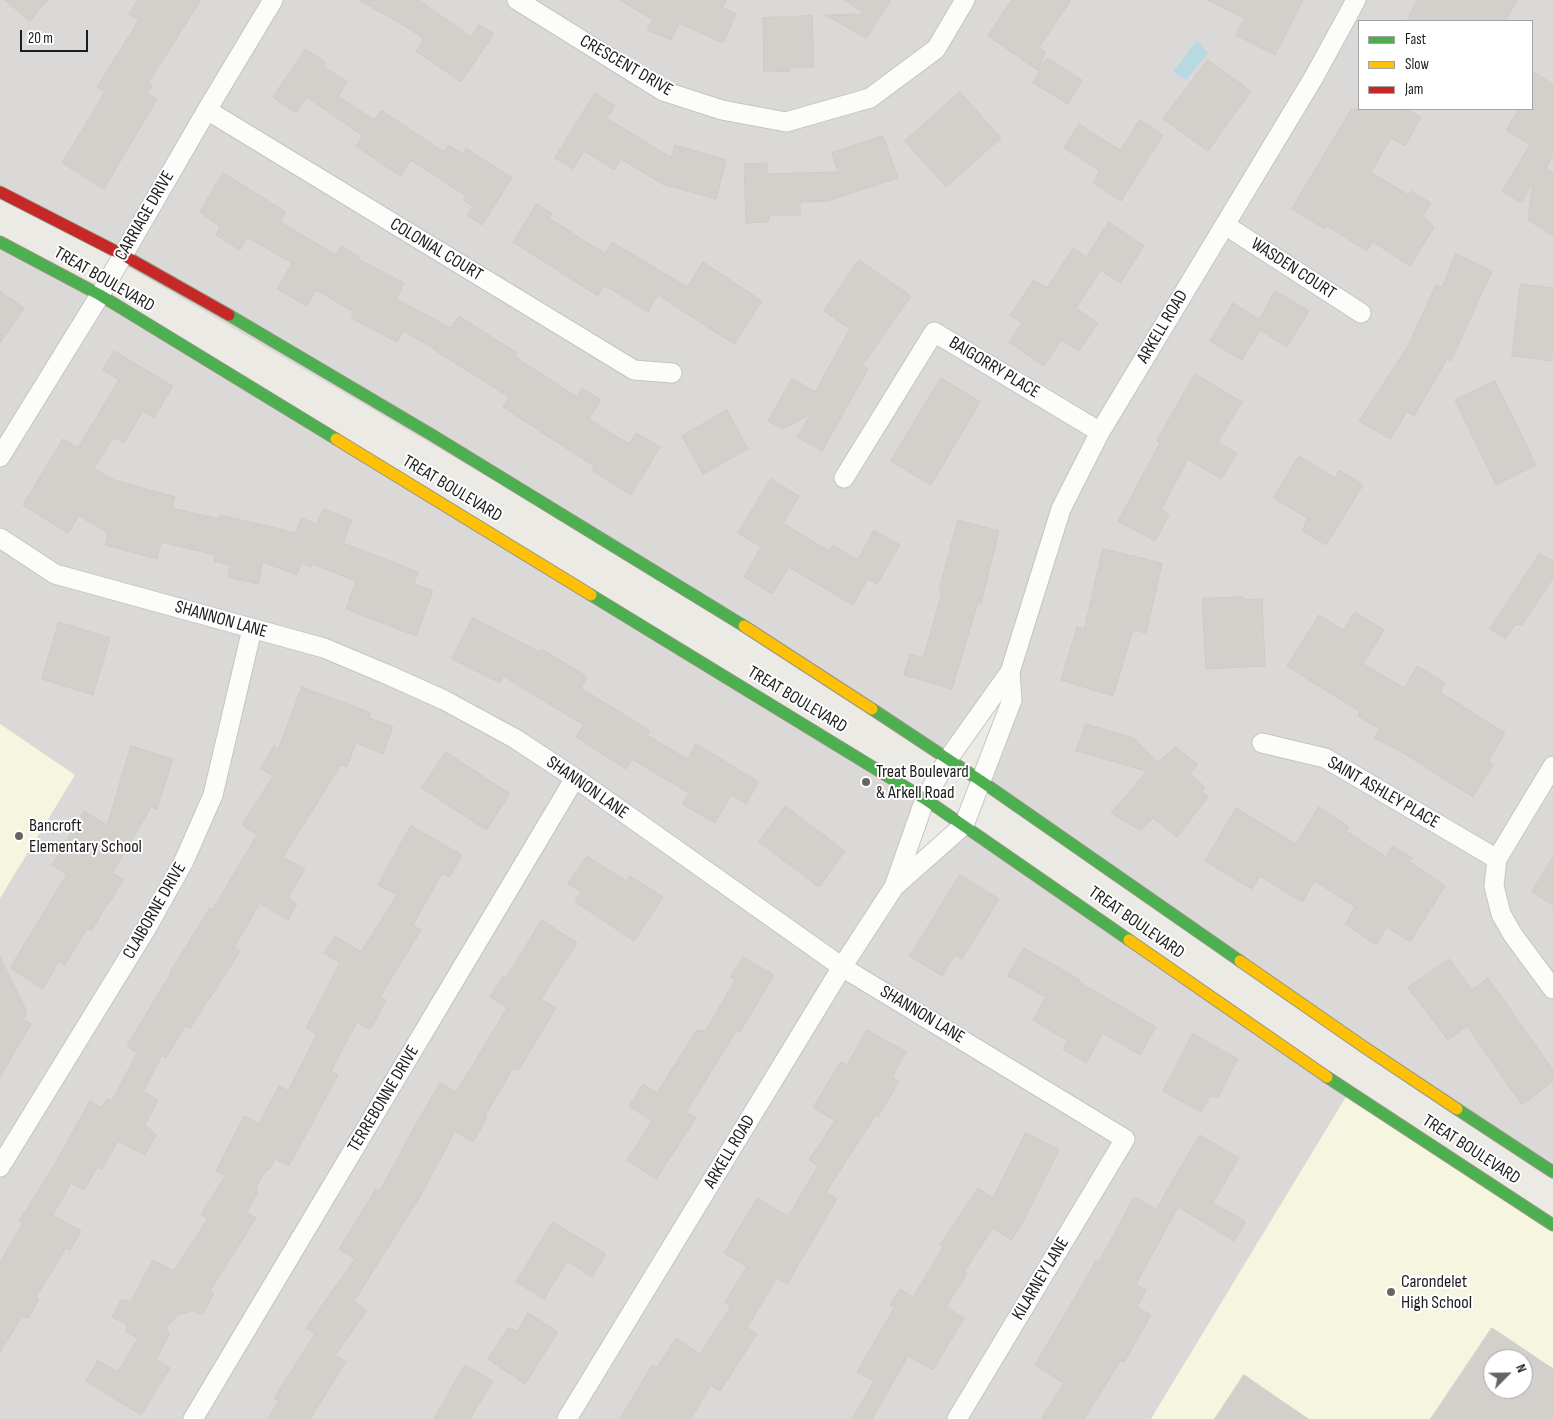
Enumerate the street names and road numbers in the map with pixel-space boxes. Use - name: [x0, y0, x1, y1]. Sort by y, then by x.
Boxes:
- street label: CRESCENT DRIVE: [576, 31, 676, 101]
- street label: CARRIAGE DRIVE: [111, 167, 179, 265]
- street label: COLONIAL COURT: [386, 214, 486, 286]
- street label: WASDEN COURT: [1247, 234, 1339, 304]
- street label: TREAT BOULEVARD: [50, 243, 158, 317]
- street label: ARKELL ROAD: [1133, 287, 1193, 367]
- street label: BAIGORRY PLACE: [945, 332, 1043, 404]
- street label: TREAT BOULEVARD: [398, 451, 506, 527]
- street label: SHANNON LANE: [172, 597, 270, 643]
- street label: TREAT BOULEVARD: [743, 662, 851, 738]
- street label: SHANNON LANE: [542, 752, 632, 824]
- street label: SAINT ASHLEY PLACE: [1323, 752, 1443, 834]
- street label: CLAIBORNE DRIVE: [119, 859, 191, 963]
- street label: TREAT BOULEVARD: [1084, 882, 1188, 964]
- street label: SHANNON LANE: [876, 981, 968, 1049]
- street label: TERREBONNE DRIVE: [344, 1042, 424, 1156]
- street label: TREAT BOULEVARD: [1418, 1110, 1524, 1190]
- street label: ARKELL ROAD: [700, 1112, 760, 1192]
- street label: KILARNEY LANE: [1008, 1234, 1074, 1324]

